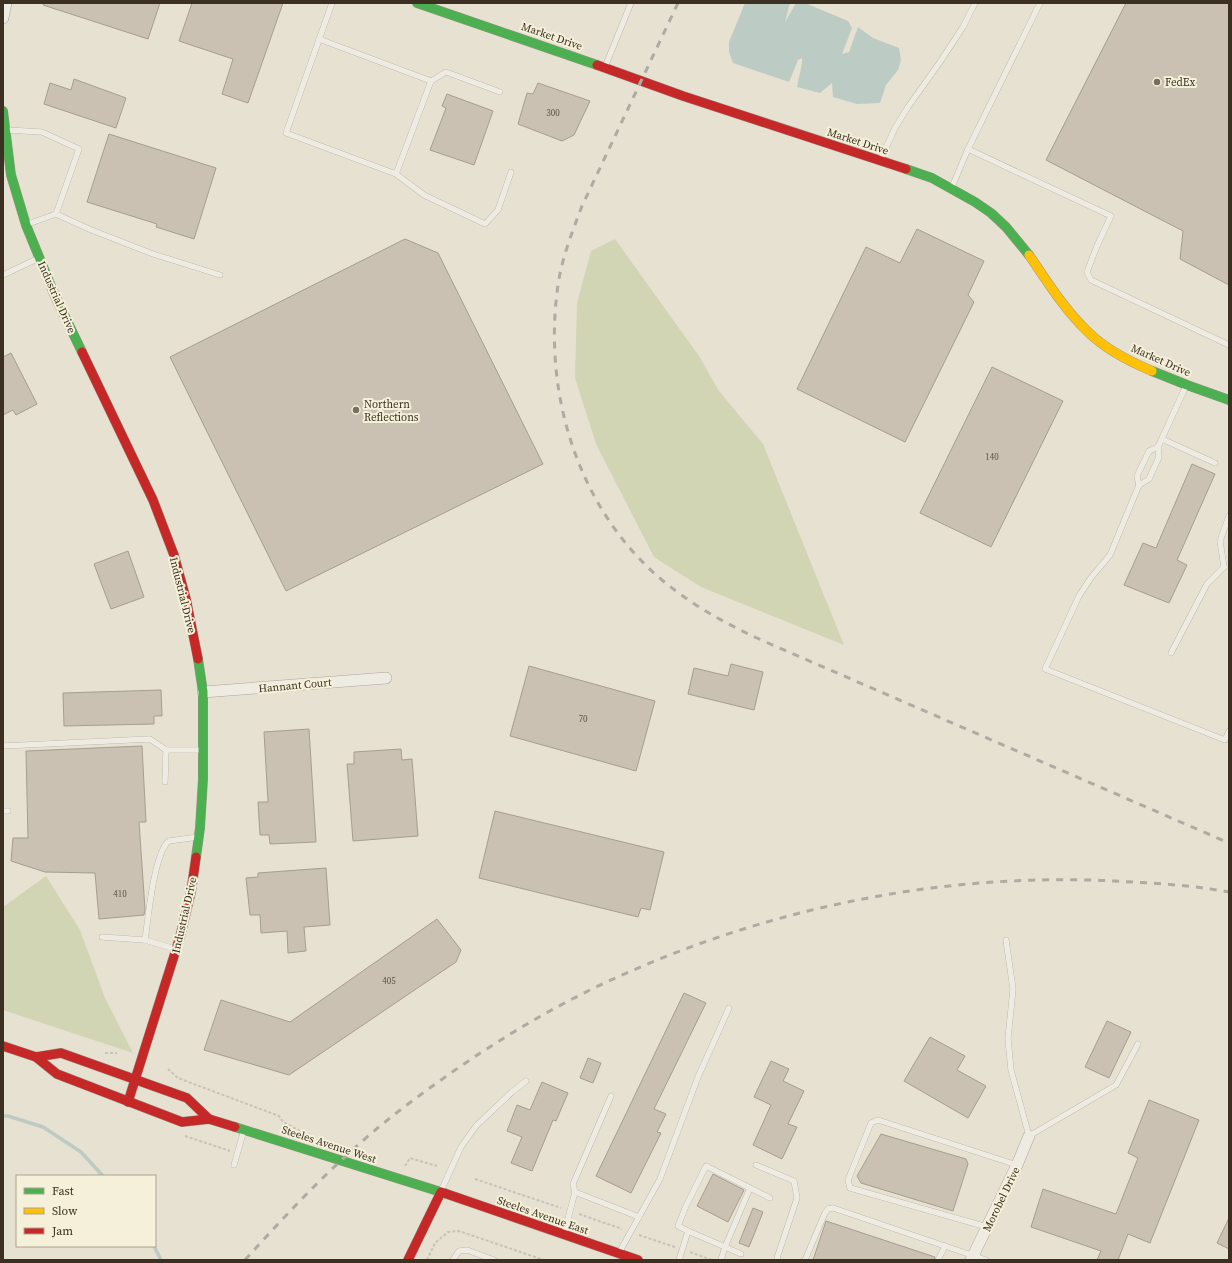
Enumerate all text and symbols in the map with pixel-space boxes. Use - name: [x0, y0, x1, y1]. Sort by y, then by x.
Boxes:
- street label: Market Drive: [519, 19, 585, 54]
- place label: FedEx: [1165, 75, 1195, 90]
- marker: FedEx: [1152, 77, 1162, 87]
- house number: 300: [546, 107, 560, 119]
- street label: Market Drive: [825, 124, 891, 159]
- street label: Industrial Drive: [34, 259, 79, 336]
- street label: Market Drive: [1129, 341, 1193, 380]
- place label: Northern Reflections: [364, 397, 419, 425]
- marker: Northern Reflections: [351, 405, 361, 415]
- house number: 140: [985, 451, 999, 463]
- street label: Industrial Drive: [166, 556, 199, 635]
- street label: Hannant Court: [258, 675, 333, 696]
- house number: 70: [578, 713, 588, 725]
- street label: Industrial Drive: [168, 875, 201, 955]
- house number: 410: [113, 888, 127, 900]
- house number: 405: [382, 975, 396, 987]
- street label: Steeles Avenue West: [280, 1122, 378, 1167]
- street label: Morobel Drive: [979, 1164, 1024, 1234]
- legend: [16, 1175, 156, 1247]
- text: Fast: [52, 1183, 74, 1199]
- street label: Steeles Avenue East: [495, 1193, 591, 1238]
- text: Slow: [52, 1203, 78, 1219]
- text: Jam: [51, 1223, 73, 1239]

